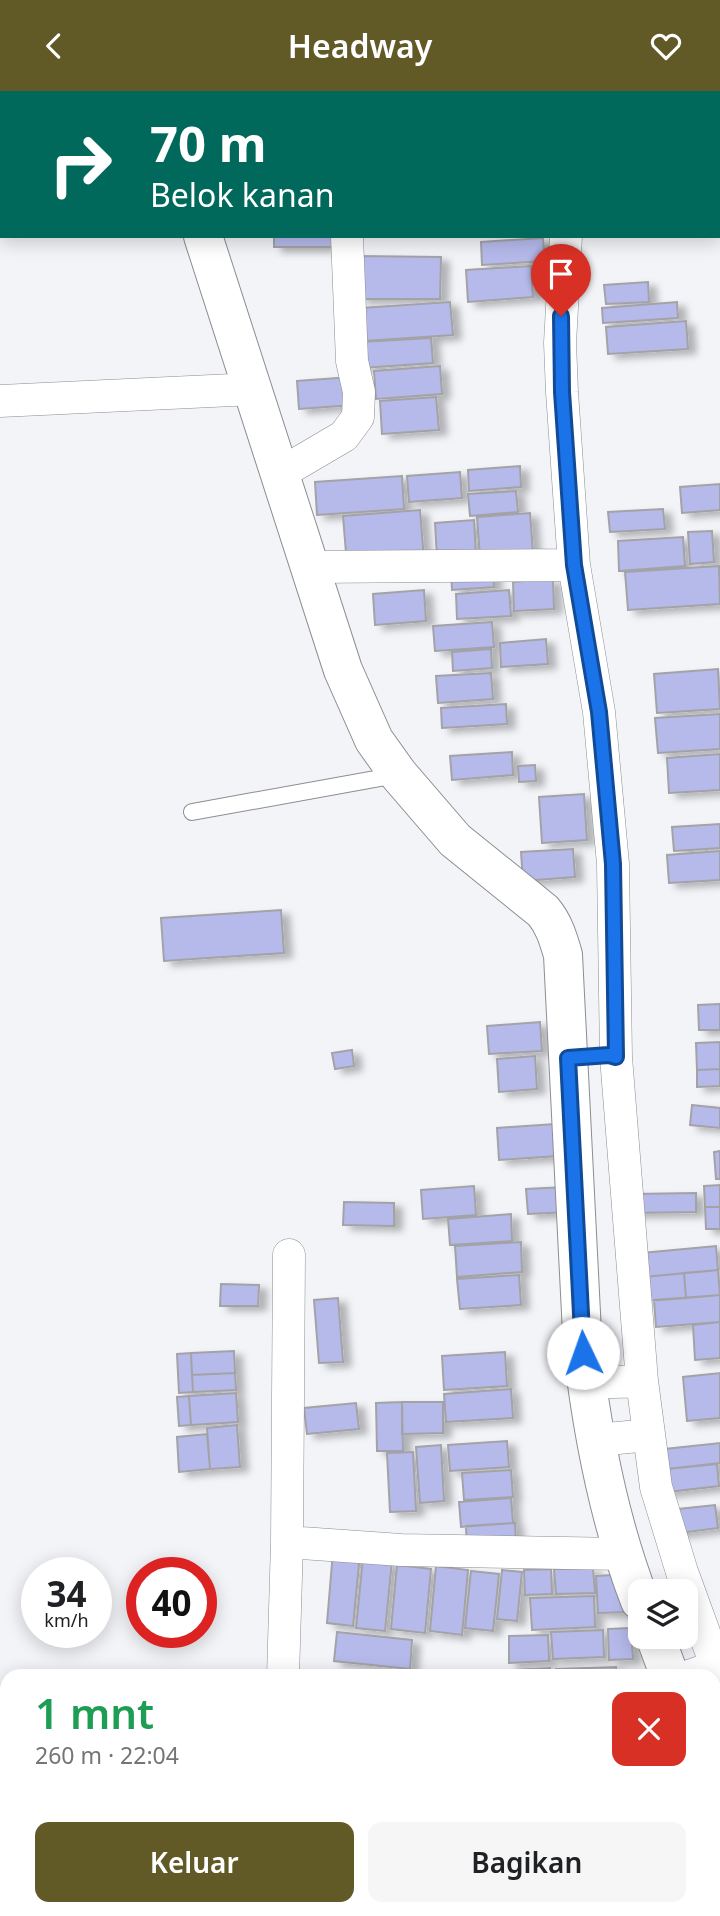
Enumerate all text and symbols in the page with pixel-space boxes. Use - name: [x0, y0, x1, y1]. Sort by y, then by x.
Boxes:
- text: Headway: [288, 24, 432, 67]
- icon: back: [35, 27, 73, 65]
- icon: heart: [647, 27, 685, 65]
- text: 70 m: [150, 110, 267, 176]
- icon: right: [35, 119, 126, 210]
- text: Belok kanan: [150, 173, 334, 216]
- pin: [531, 244, 591, 316]
- icon: arrive: [542, 255, 580, 293]
- position arrow: [546, 1316, 620, 1390]
- speed limit sign: 40: [126, 1557, 217, 1648]
- text: 34: [46, 1570, 87, 1617]
- map controls: [628, 1579, 698, 1649]
- button: layers: [628, 1579, 698, 1649]
- text: km/h: [44, 1608, 89, 1632]
- text: 1 mnt: [35, 1684, 154, 1741]
- button: close: [612, 1692, 686, 1766]
- text: 260 m · 22:04: [35, 1739, 179, 1771]
- button: Keluar: [35, 1822, 354, 1902]
- button: Bagikan: [368, 1822, 686, 1902]

